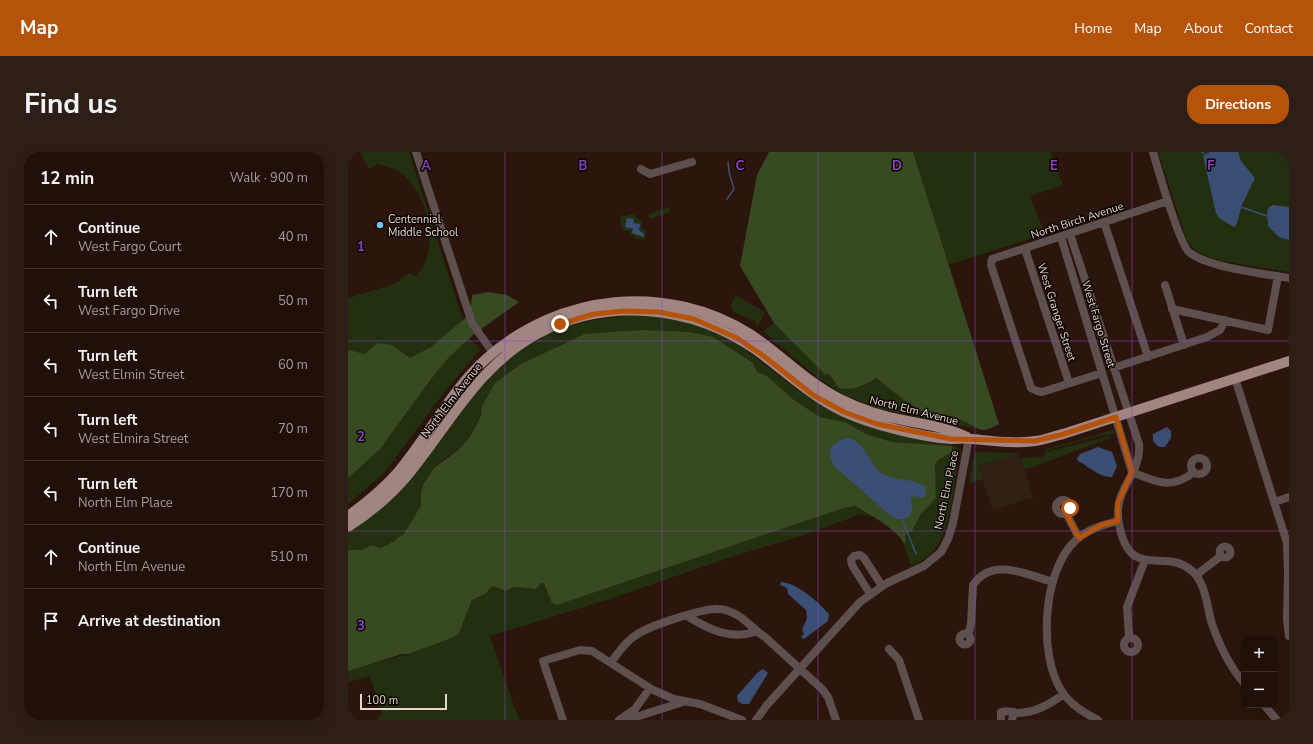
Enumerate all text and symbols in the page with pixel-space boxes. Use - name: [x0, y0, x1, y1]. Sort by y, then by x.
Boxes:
- text: Map: [20, 15, 58, 41]
- text: Home: [1074, 19, 1112, 38]
- text: Map: [1134, 19, 1162, 38]
- text: About: [1184, 19, 1223, 38]
- text: Contact: [1245, 19, 1293, 38]
- text: Find us: [24, 85, 118, 123]
- button: Directions: [1187, 85, 1289, 124]
- text: A: [421, 157, 431, 175]
- text: B: [579, 157, 588, 175]
- text: C: [736, 157, 745, 175]
- text: D: [892, 157, 902, 175]
- text: E: [1050, 157, 1058, 175]
- text: F: [1207, 157, 1215, 175]
- text: 12 min: [40, 167, 94, 190]
- text: Walk · 900 m: [230, 169, 308, 187]
- street label: North Birch Avenue: [1029, 198, 1126, 243]
- place label: Centennial Middle School: [388, 212, 459, 240]
- text: Continue: [78, 218, 140, 238]
- marker: Centennial Middle School: [375, 220, 385, 230]
- icon: ahead: [40, 226, 62, 248]
- text: 40 m: [278, 228, 308, 246]
- text: West Fargo Court: [78, 238, 181, 256]
- text: 1: [357, 238, 365, 256]
- street label: West Granger Street: [1034, 261, 1080, 363]
- street label: West Fargo Street: [1078, 279, 1119, 370]
- text: Turn left: [78, 282, 137, 302]
- icon: left: [40, 290, 62, 312]
- text: 50 m: [278, 292, 308, 310]
- text: West Fargo Drive: [78, 302, 180, 320]
- route end: [551, 315, 569, 333]
- text: Turn left: [78, 346, 137, 366]
- icon: left: [40, 354, 62, 376]
- text: 60 m: [278, 356, 308, 374]
- street label: North Elm Avenue: [418, 360, 485, 441]
- text: West Elmin Street: [78, 366, 184, 384]
- street label: North Elm Avenue: [868, 392, 960, 429]
- text: Turn left: [78, 410, 137, 430]
- icon: left: [40, 418, 62, 440]
- text: 70 m: [278, 420, 308, 438]
- text: 2: [357, 428, 365, 446]
- text: West Elmira Street: [78, 430, 188, 448]
- street label: North Elm Place: [931, 449, 962, 531]
- text: Turn left: [78, 474, 137, 494]
- icon: left: [40, 482, 62, 504]
- text: 170 m: [270, 484, 308, 502]
- text: North Elm Place: [78, 494, 173, 512]
- route start: [1061, 499, 1079, 517]
- text: Continue: [78, 538, 140, 558]
- icon: ahead: [40, 546, 62, 568]
- text: 510 m: [270, 548, 308, 566]
- text: North Elm Avenue: [78, 558, 185, 576]
- icon: arrive: [40, 610, 62, 632]
- text: Arrive at destination: [78, 611, 221, 631]
- text: 3: [357, 617, 365, 635]
- map controls: [1241, 636, 1277, 708]
- button: +: [1241, 636, 1277, 672]
- button: −: [1241, 672, 1277, 708]
- scale bar: [360, 692, 447, 711]
- text: 100 m: [366, 693, 398, 708]

